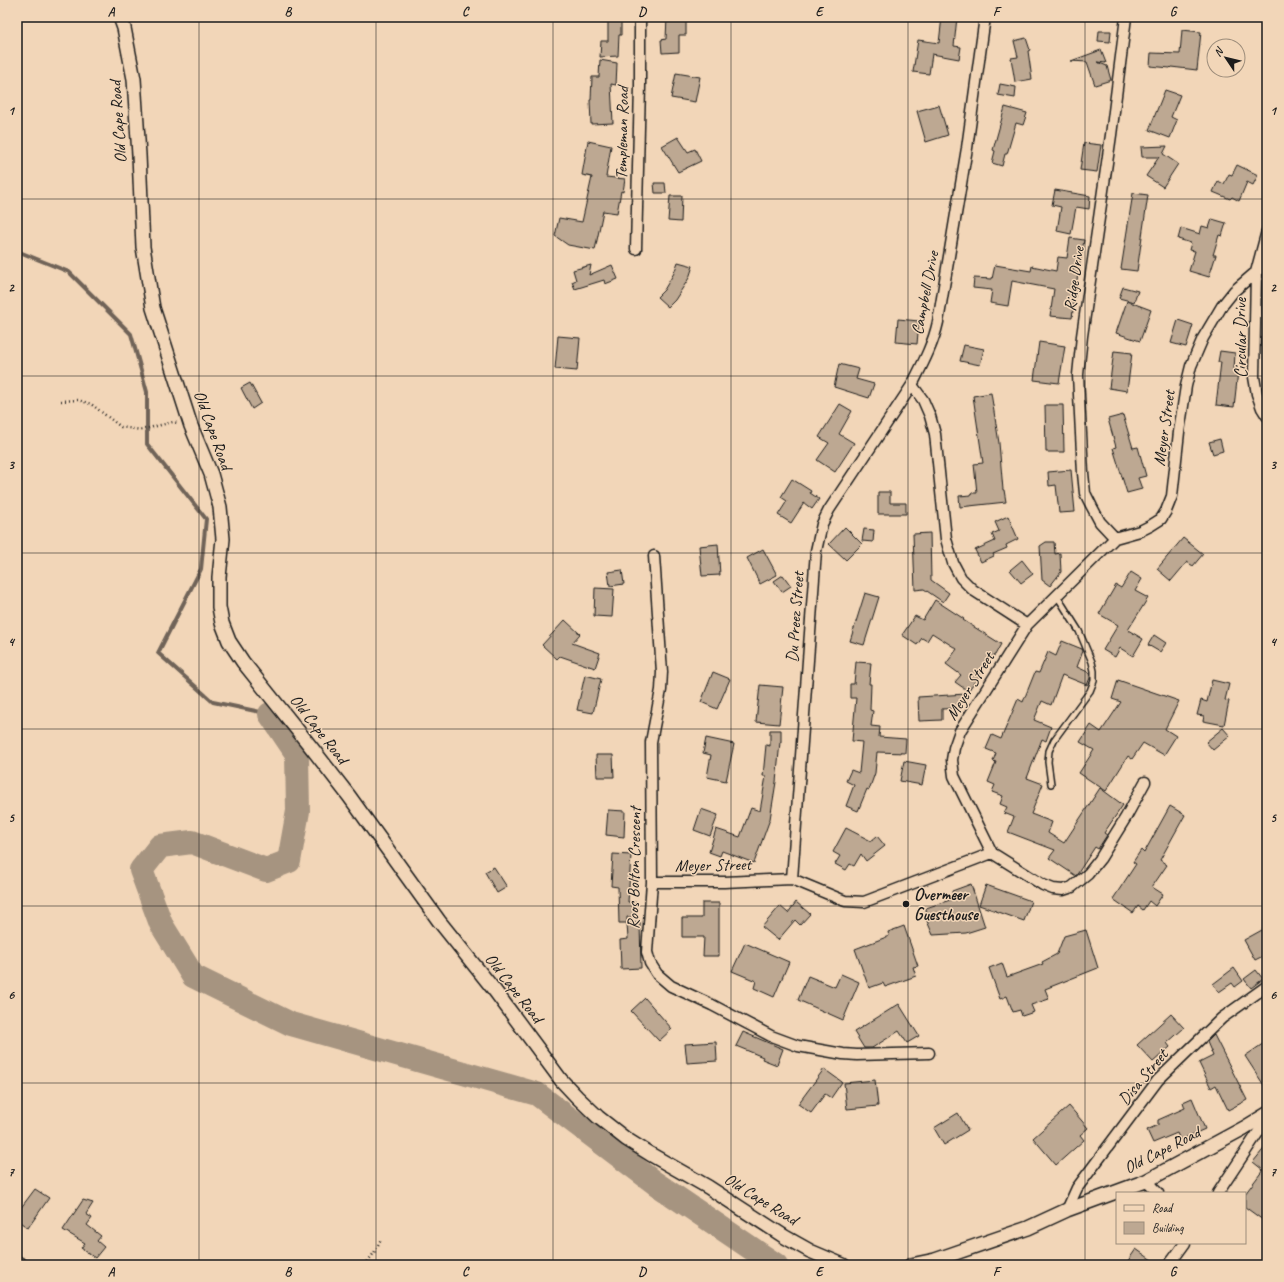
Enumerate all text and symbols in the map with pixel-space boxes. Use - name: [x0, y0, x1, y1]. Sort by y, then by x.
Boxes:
- text: A: [108, 4, 116, 20]
- text: B: [285, 4, 293, 20]
- text: C: [462, 4, 470, 20]
- text: D: [638, 4, 647, 20]
- text: E: [816, 4, 825, 20]
- text: F: [993, 4, 1002, 20]
- text: G: [1170, 4, 1178, 20]
- north arrow: [1206, 38, 1246, 78]
- text: N: [1210, 44, 1227, 59]
- street label: Old Cape Road: [104, 78, 131, 164]
- street label: Templeman Road: [611, 84, 633, 180]
- text: 1: [8, 103, 16, 119]
- text: 1: [1270, 103, 1278, 119]
- street label: Ridge Drive: [1059, 244, 1089, 313]
- street label: Campbell Drive: [907, 248, 944, 336]
- text: 2: [8, 280, 15, 296]
- text: 2: [1270, 280, 1277, 296]
- street label: Circular Drive: [1230, 297, 1251, 378]
- street label: Meyer Street: [1148, 387, 1180, 467]
- street label: Old Cape Road: [189, 388, 238, 475]
- text: 3: [8, 457, 15, 473]
- text: 3: [1270, 457, 1277, 473]
- street label: Du Preez Street: [781, 569, 809, 663]
- text: 4: [8, 634, 16, 650]
- text: 4: [1270, 634, 1278, 650]
- street label: Meyer Street: [941, 646, 1000, 724]
- street label: Old Cape Road: [285, 690, 354, 770]
- street label: Roos Bolton Crescent: [622, 804, 646, 929]
- text: 5: [8, 810, 15, 826]
- text: 5: [1270, 810, 1277, 826]
- street label: Meyer Street: [675, 854, 754, 876]
- place label: Overmeer Guesthouse: [914, 884, 979, 925]
- marker: Overmeer Guesthouse: [901, 899, 911, 909]
- street label: Old Cape Road: [480, 949, 549, 1029]
- text: 6: [8, 987, 15, 1003]
- text: 6: [1270, 987, 1277, 1003]
- street label: Disa Street: [1114, 1043, 1174, 1109]
- street label: Old Cape Road: [1120, 1121, 1206, 1178]
- text: 7: [8, 1164, 15, 1180]
- text: 7: [1270, 1164, 1277, 1180]
- street label: Old Cape Road: [720, 1168, 804, 1231]
- legend: [1116, 1192, 1246, 1244]
- text: Road: [1152, 1200, 1174, 1216]
- text: Building: [1152, 1220, 1184, 1236]
- text: A: [108, 1264, 116, 1280]
- text: B: [285, 1264, 293, 1280]
- text: C: [462, 1264, 470, 1280]
- text: D: [638, 1264, 647, 1280]
- text: E: [816, 1264, 825, 1280]
- text: F: [993, 1264, 1002, 1280]
- text: G: [1170, 1264, 1178, 1280]

